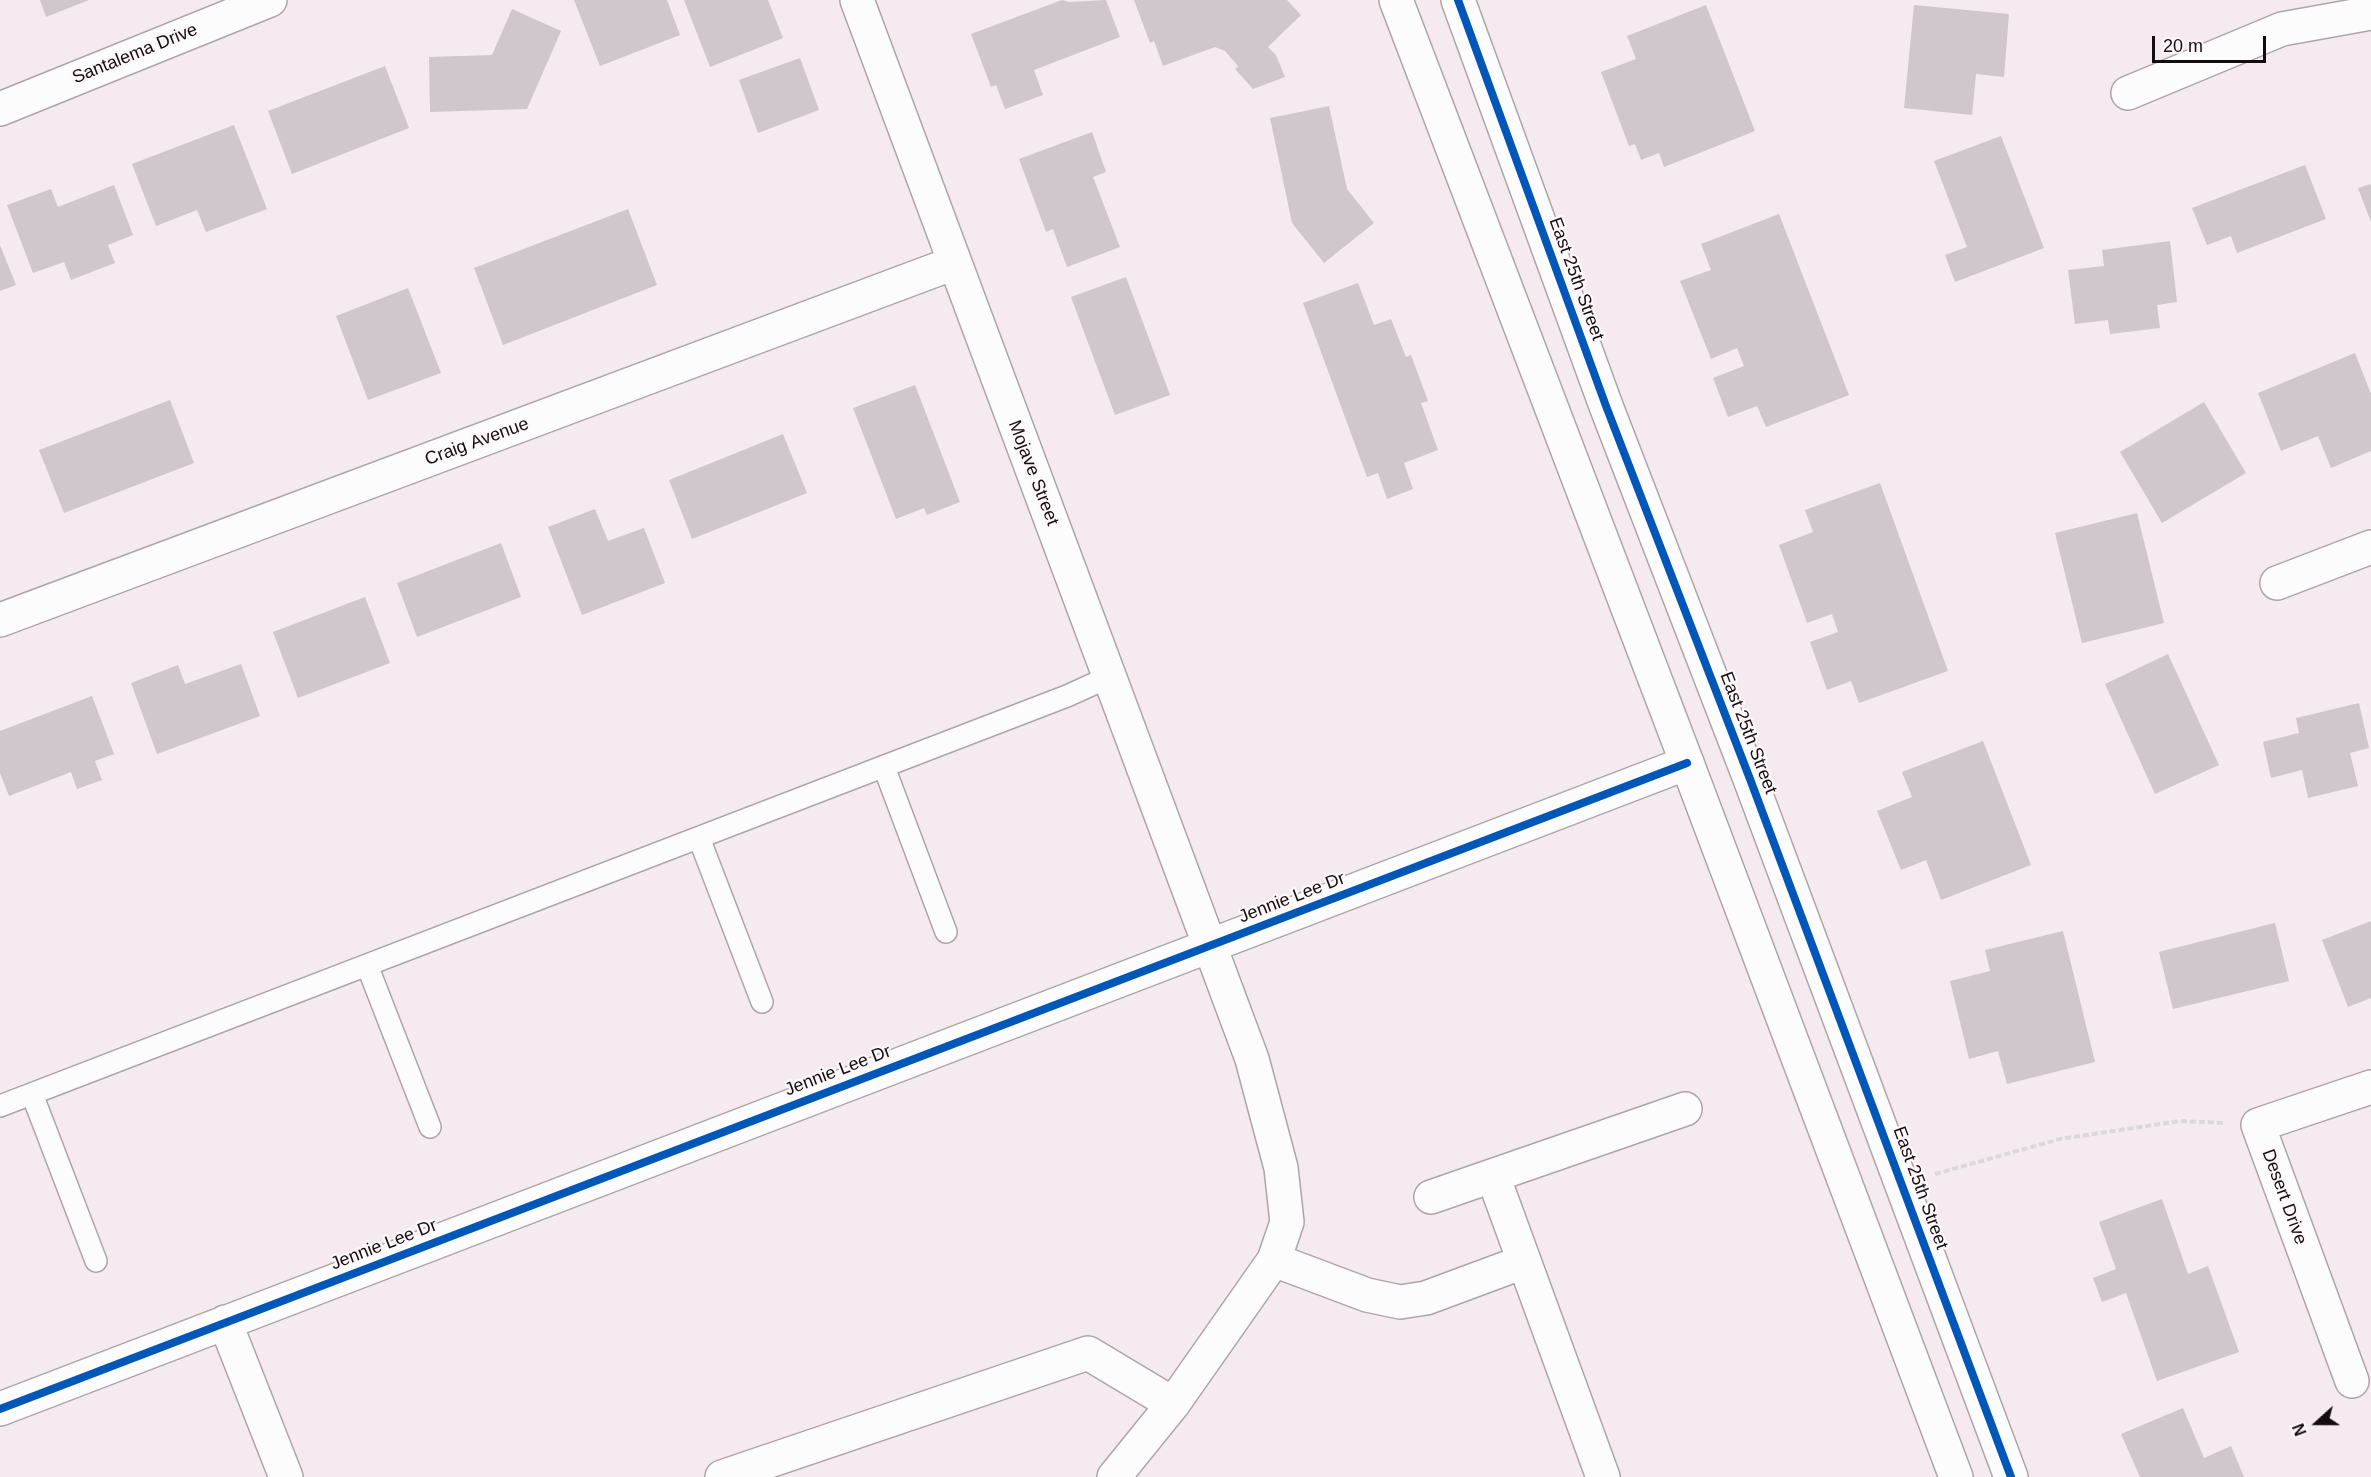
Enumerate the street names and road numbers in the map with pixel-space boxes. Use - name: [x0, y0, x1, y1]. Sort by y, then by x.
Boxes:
- street label: Santalema Drive: [69, 19, 201, 89]
- street label: East 25th Street: [1544, 215, 1608, 343]
- street label: Craig Avenue: [422, 413, 532, 471]
- street label: Mojave Street: [1003, 417, 1063, 529]
- street label: East 25th Street: [1715, 669, 1781, 797]
- street label: Jennie Lee Dr: [1236, 868, 1348, 928]
- street label: Jennie Lee Dr: [782, 1041, 894, 1101]
- street label: East 25th Street: [1888, 1124, 1952, 1252]
- street label: Desert Drive: [2257, 1146, 2311, 1248]
- street label: Jennie Lee Dr: [328, 1215, 440, 1275]

